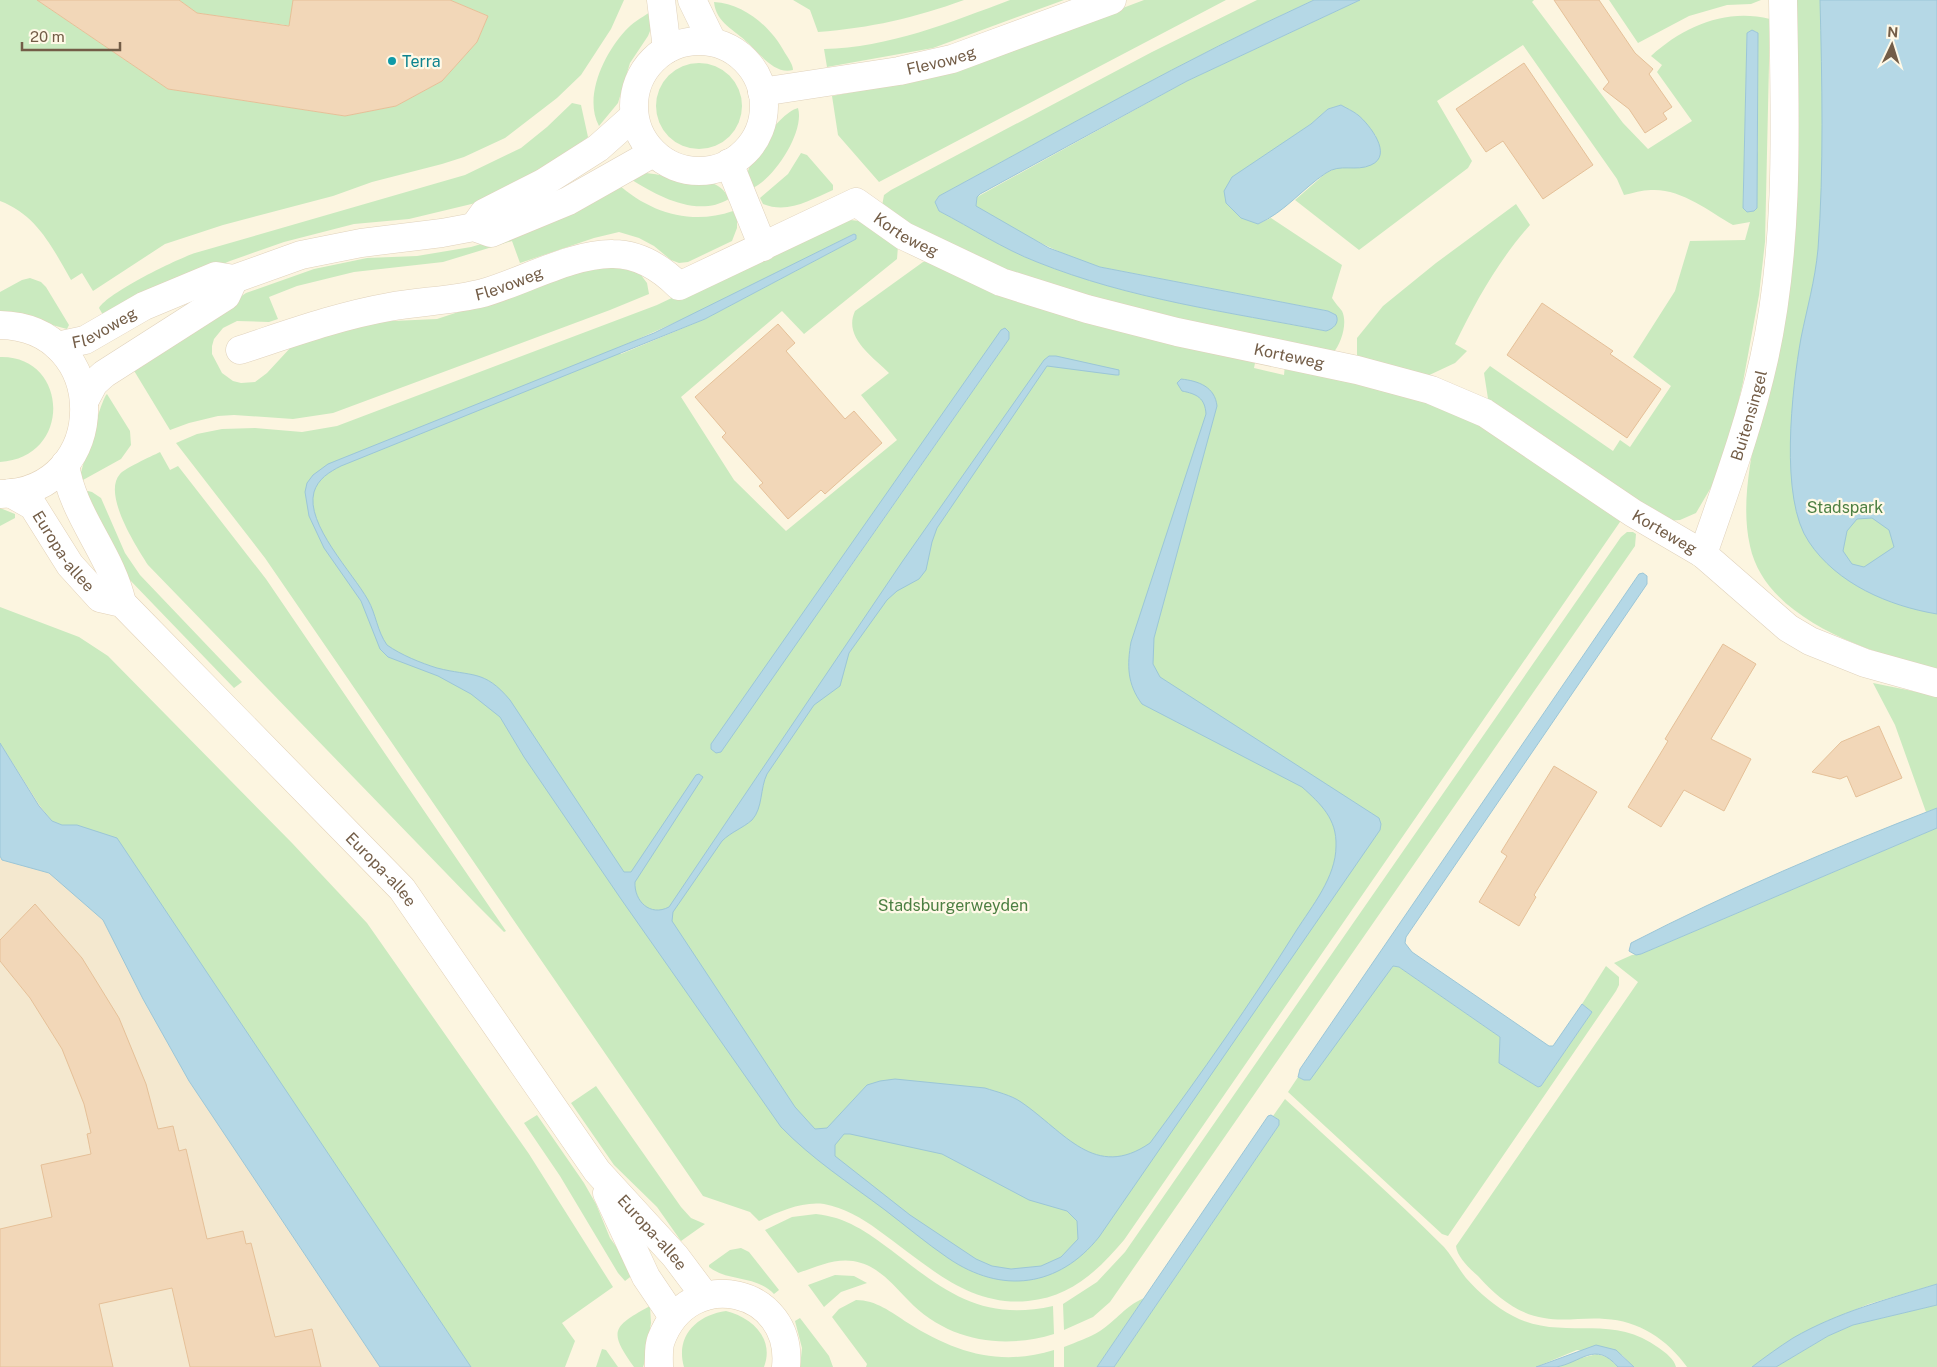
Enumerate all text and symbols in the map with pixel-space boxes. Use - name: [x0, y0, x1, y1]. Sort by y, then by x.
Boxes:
- scale bar: [22, 20, 120, 52]
- north arrow: [1867, 20, 1917, 70]
- text: N: [1887, 24, 1899, 40]
- text: 20 m: [30, 28, 65, 45]
- street label: Flevoweg: [905, 42, 978, 79]
- place label: Terra: [402, 52, 441, 71]
- marker: Terra: [386, 55, 398, 67]
- street label: Korteweg: [870, 208, 942, 261]
- street label: Flevoweg: [473, 262, 546, 304]
- street label: Flevoweg: [70, 303, 140, 352]
- street label: Korteweg: [1252, 339, 1327, 372]
- street label: Buitensingel: [1726, 368, 1771, 463]
- park label: Stadspark: [1807, 498, 1883, 517]
- street label: Korteweg: [1629, 505, 1701, 558]
- street label: Europa-allee: [29, 507, 99, 595]
- street label: Europa-allee: [342, 828, 421, 910]
- park label: Stadsburgerweyden: [878, 896, 1028, 915]
- street label: Europa-allee: [614, 1191, 691, 1274]

